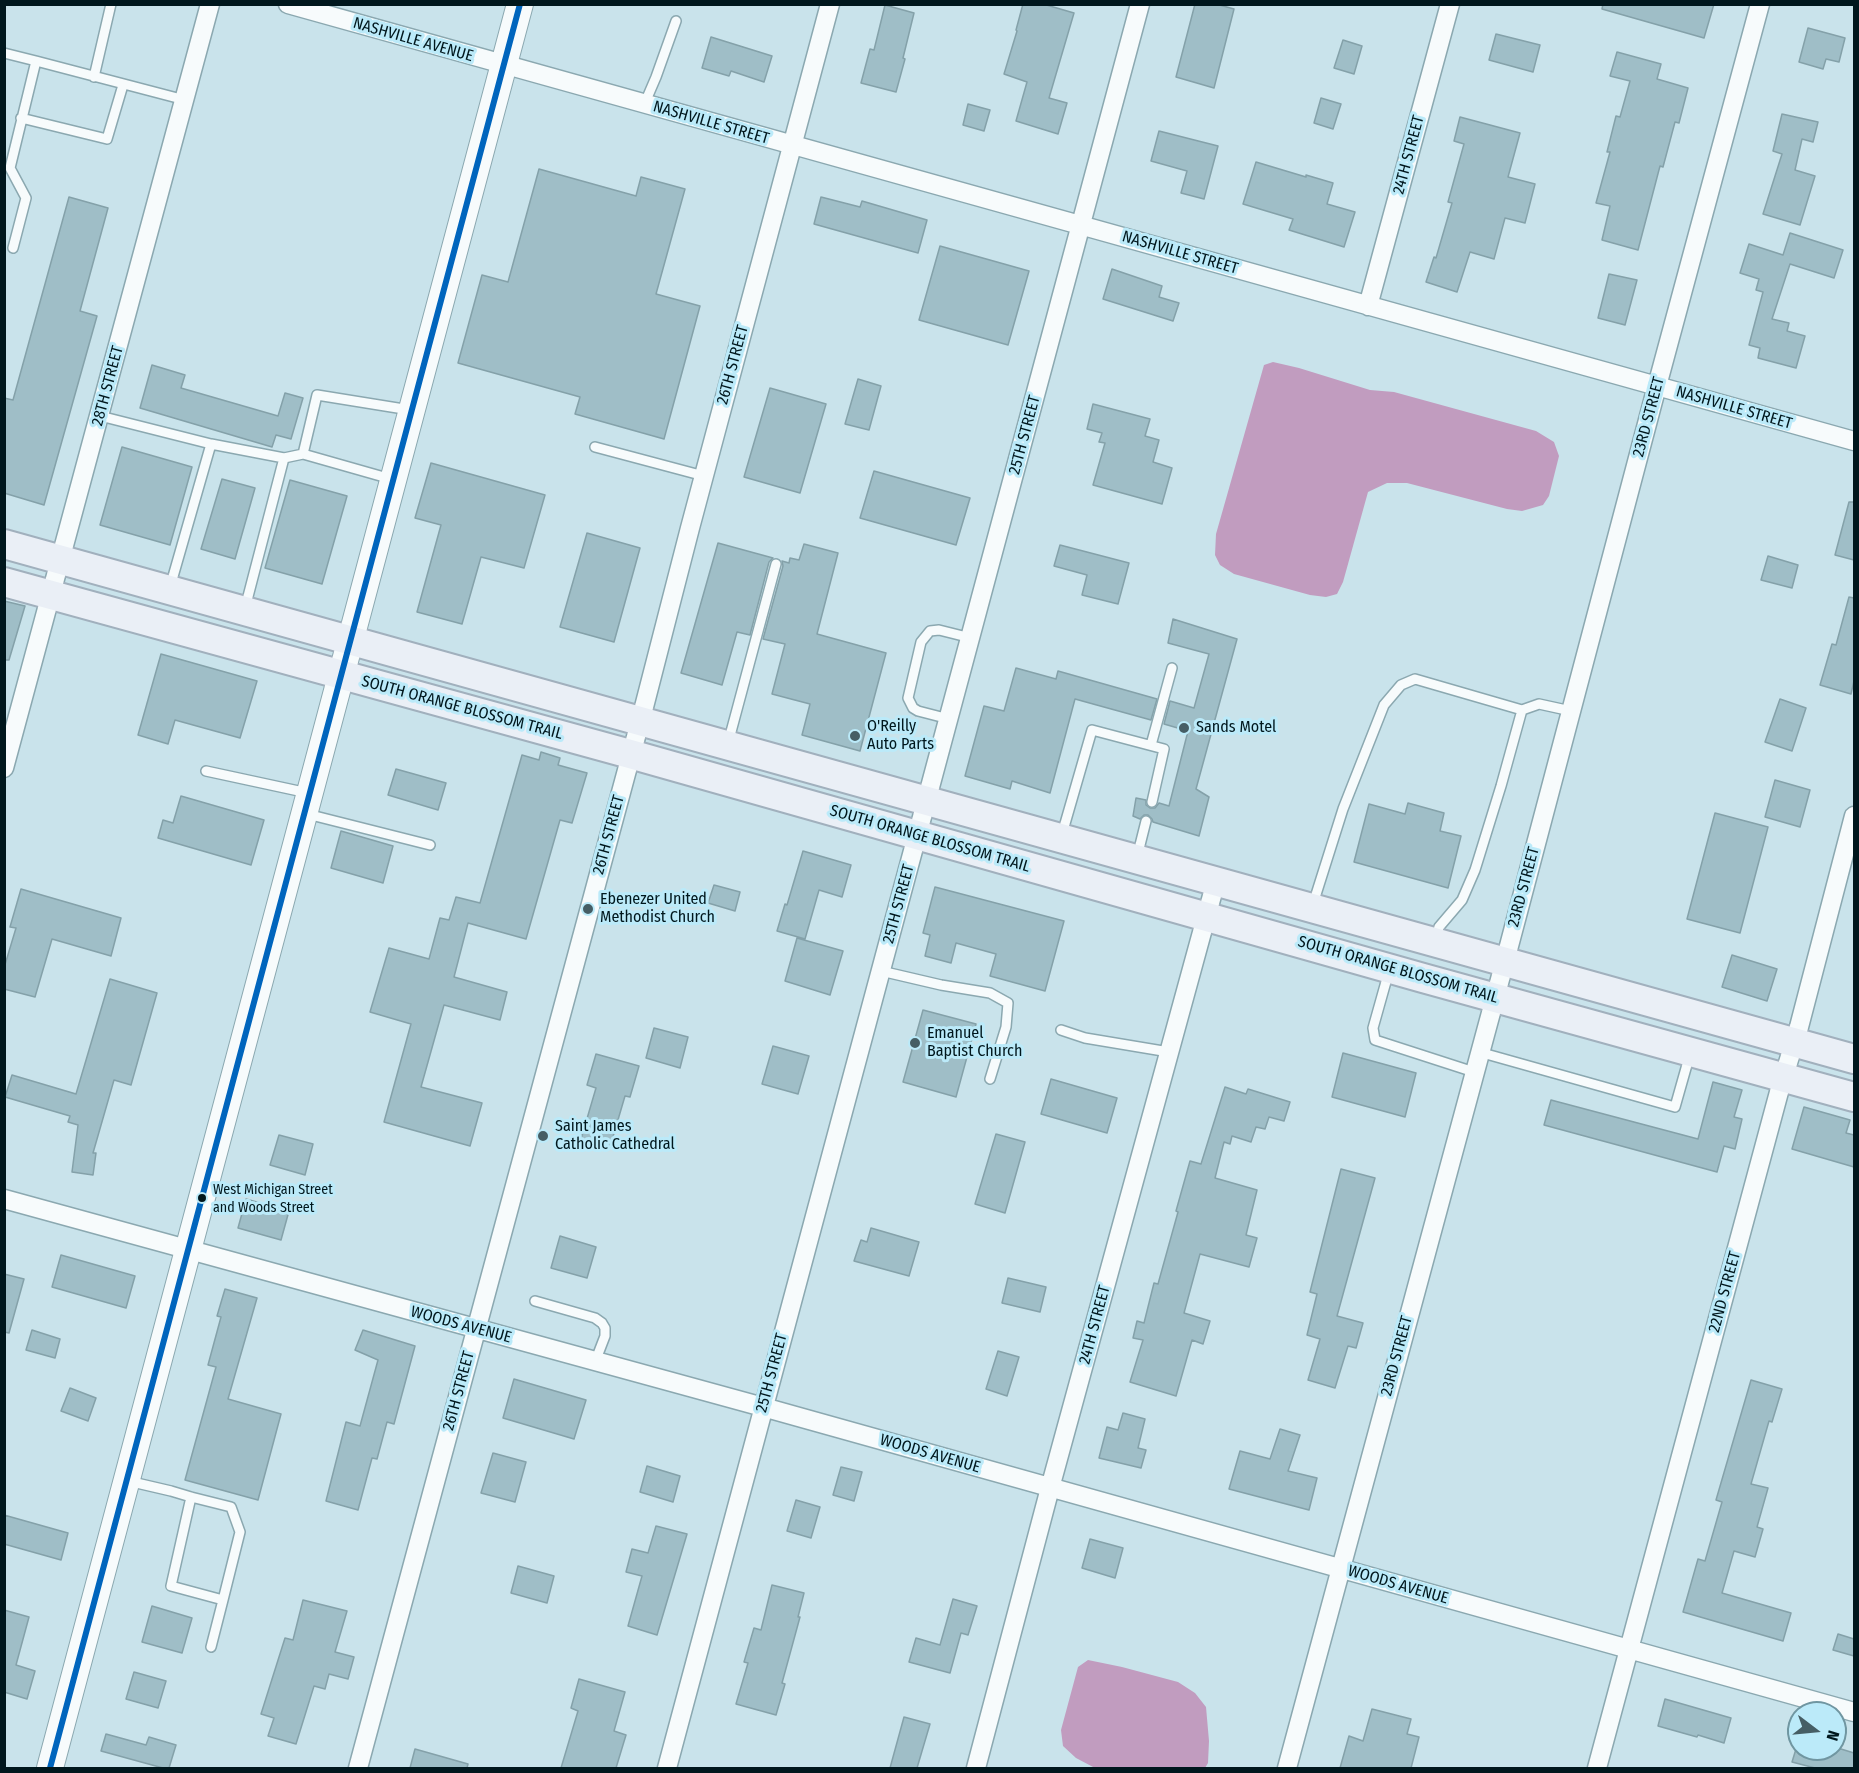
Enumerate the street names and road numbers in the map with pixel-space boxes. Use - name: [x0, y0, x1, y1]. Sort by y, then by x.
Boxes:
- street label: NASHVILLE AVENUE: [351, 14, 475, 66]
- street label: NASHVILLE STREET: [651, 97, 771, 149]
- street label: 24TH STREET: [1389, 114, 1429, 196]
- street label: NASHVILLE STREET: [1120, 227, 1240, 279]
- street label: 26TH STREET: [713, 323, 753, 407]
- street label: 28TH STREET: [88, 344, 128, 428]
- street label: 23RD STREET: [1629, 375, 1669, 459]
- street label: NASHVILLE STREET: [1674, 382, 1794, 434]
- street label: 25TH STREET: [1005, 394, 1045, 476]
- street label: SOUTH ORANGE BLOSSOM TRAIL: [359, 672, 565, 744]
- street label: 26TH STREET: [589, 793, 629, 877]
- street label: SOUTH ORANGE BLOSSOM TRAIL: [828, 801, 1032, 877]
- street label: 23RD STREET: [1504, 845, 1544, 929]
- street label: 25TH STREET: [879, 863, 919, 945]
- street label: SOUTH ORANGE BLOSSOM TRAIL: [1296, 932, 1500, 1008]
- street label: 22ND STREET: [1705, 1249, 1745, 1335]
- street label: 24TH STREET: [1075, 1284, 1115, 1366]
- street label: WOODS AVENUE: [409, 1302, 513, 1348]
- street label: 23RD STREET: [1377, 1314, 1417, 1398]
- street label: 25TH STREET: [752, 1332, 792, 1414]
- street label: 26TH STREET: [439, 1349, 479, 1433]
- street label: WOODS AVENUE: [878, 1431, 982, 1477]
- street label: WOODS AVENUE: [1346, 1562, 1450, 1608]

